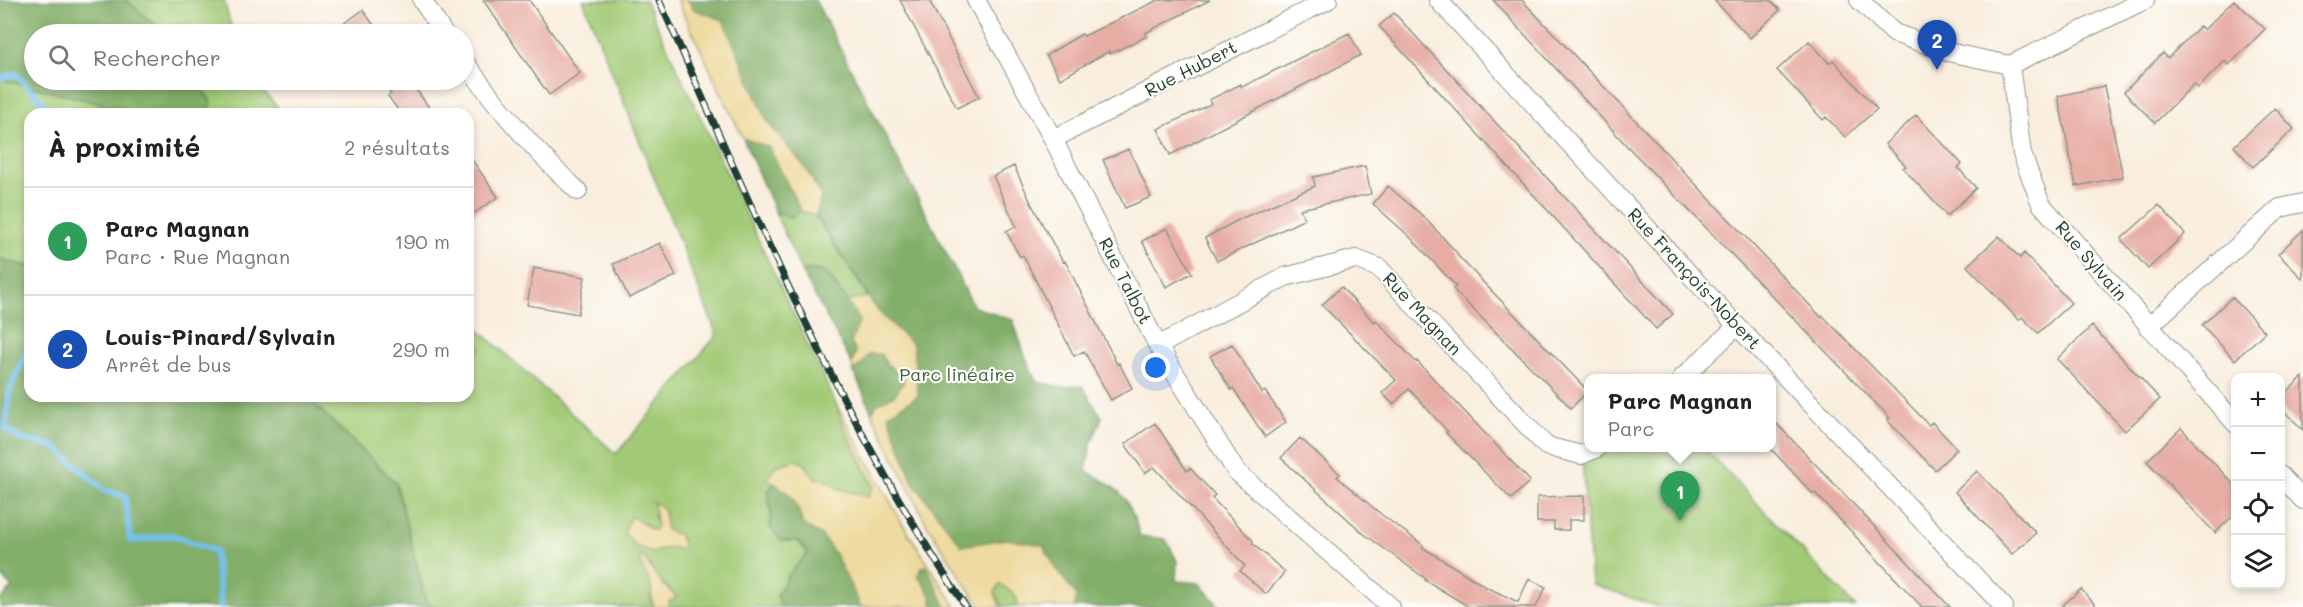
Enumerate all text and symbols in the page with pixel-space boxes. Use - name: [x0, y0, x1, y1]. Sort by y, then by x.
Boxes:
- pin: 2: [1918, 20, 1956, 70]
- search box: [24, 24, 474, 90]
- street label: Rue Hubert: [1140, 35, 1241, 102]
- icon: search: [45, 41, 78, 74]
- text: Rechercher: [93, 43, 221, 72]
- text: À proximité: [48, 130, 200, 164]
- text: 2 résultats: [344, 134, 450, 160]
- street label: Rue François-Nobert: [1623, 202, 1767, 354]
- text: Parc Magnan: [105, 214, 249, 243]
- street label: Rue Sylvain: [2050, 215, 2133, 305]
- text: 1: [63, 228, 72, 254]
- text: 190 m: [395, 228, 450, 254]
- street label: Rue Talbot: [1094, 233, 1158, 328]
- text: Parc · Rue Magnan: [105, 243, 290, 269]
- street label: Rue Magnan: [1378, 267, 1467, 360]
- text: Louis-Pinard/Sylvain: [105, 322, 336, 351]
- text: 2: [62, 336, 73, 362]
- text: 290 m: [392, 336, 450, 362]
- text: Arrêt de bus: [105, 351, 231, 377]
- your location: [1141, 353, 1170, 382]
- park label: Parc linéaire: [899, 362, 1015, 386]
- map controls: [2231, 373, 2285, 589]
- button: +: [2231, 373, 2285, 427]
- popup: [1584, 374, 1776, 452]
- text: Parc Magnan: [1608, 386, 1752, 415]
- text: Parc: [1608, 415, 1654, 441]
- button: −: [2231, 427, 2285, 481]
- pin: 1: [1660, 472, 1700, 521]
- button: locate: [2231, 481, 2285, 535]
- button: layers: [2231, 535, 2285, 589]

